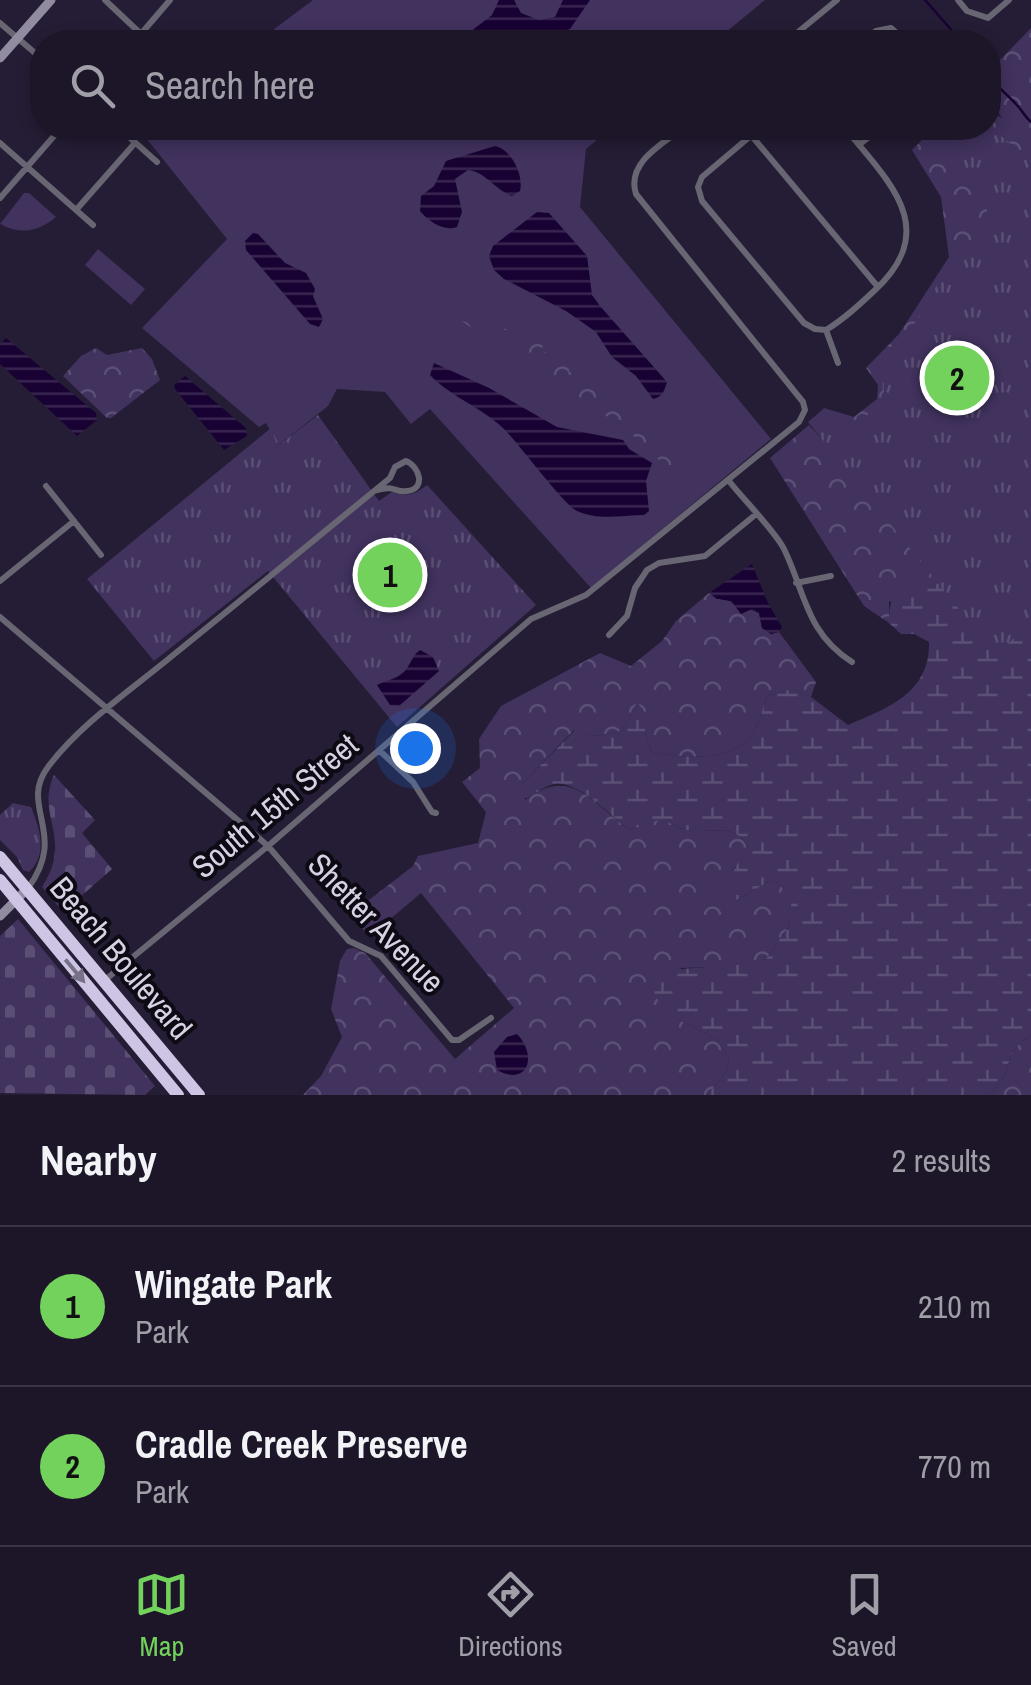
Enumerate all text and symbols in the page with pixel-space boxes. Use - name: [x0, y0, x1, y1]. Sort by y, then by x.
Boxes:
- search box: [30, 30, 1001, 140]
- icon: search: [65, 58, 120, 113]
- text: Search here: [145, 60, 315, 111]
- pin: 2: [924, 340, 990, 416]
- pin: 1: [358, 538, 422, 612]
- street label: South 15th Street: [183, 723, 367, 888]
- your location: [390, 723, 441, 774]
- street label: Shetter Avenue: [299, 843, 454, 1002]
- street label: Beach Boulevard: [41, 867, 202, 1048]
- one-way arrow: [64, 958, 85, 983]
- text: Nearby: [40, 1132, 157, 1188]
- text: 2 results: [892, 1139, 991, 1182]
- text: Wingate Park: [135, 1259, 332, 1310]
- text: 1: [65, 1285, 80, 1328]
- text: 210 m: [918, 1285, 991, 1328]
- text: Park: [135, 1310, 189, 1353]
- text: Cradle Creek Preserve: [135, 1419, 468, 1470]
- text: 2: [65, 1445, 80, 1488]
- text: 770 m: [918, 1445, 991, 1488]
- text: Park: [135, 1470, 189, 1513]
- tab: Map: [134, 1567, 189, 1665]
- tab: Directions: [458, 1567, 563, 1665]
- tab: Saved: [832, 1567, 897, 1665]

